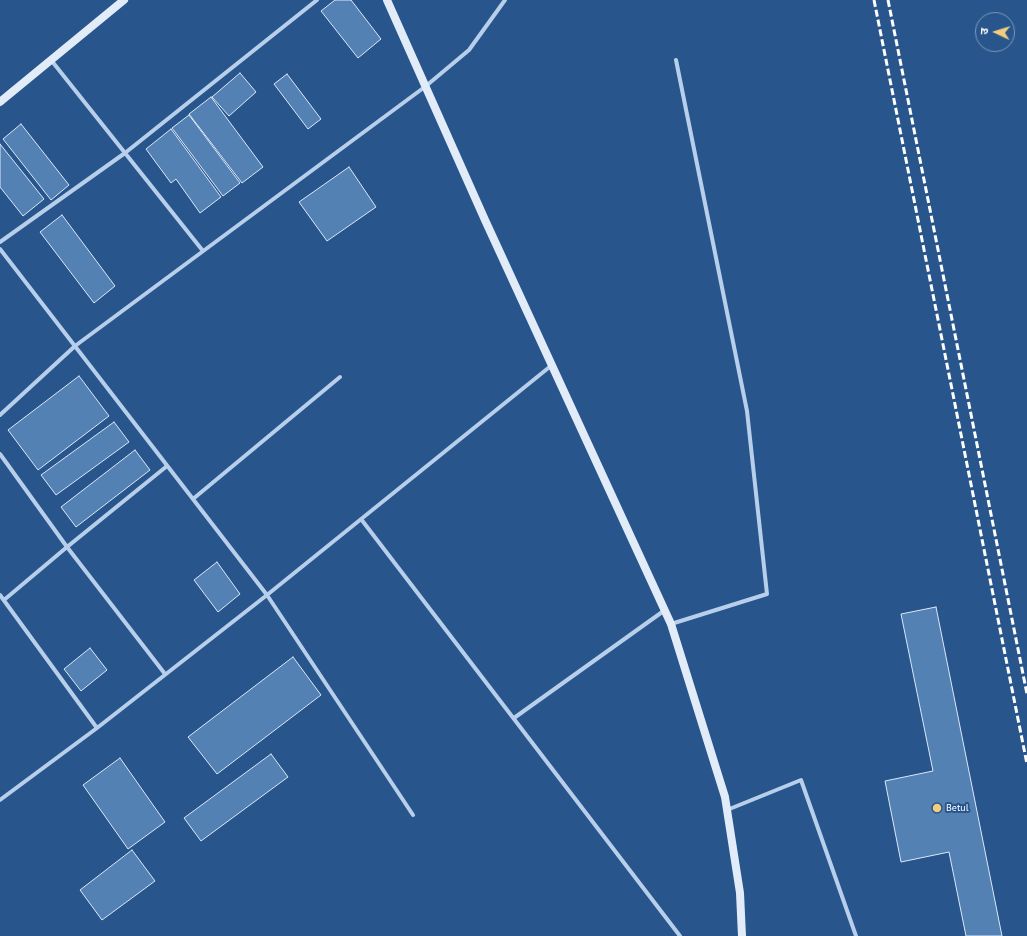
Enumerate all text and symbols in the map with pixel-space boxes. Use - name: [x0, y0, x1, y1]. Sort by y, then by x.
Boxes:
- north arrow: [975, 12, 1015, 52]
- text: उ: [977, 28, 991, 35]
- marker: Betul: [931, 802, 943, 814]
- place label: Betul: [946, 802, 969, 814]

